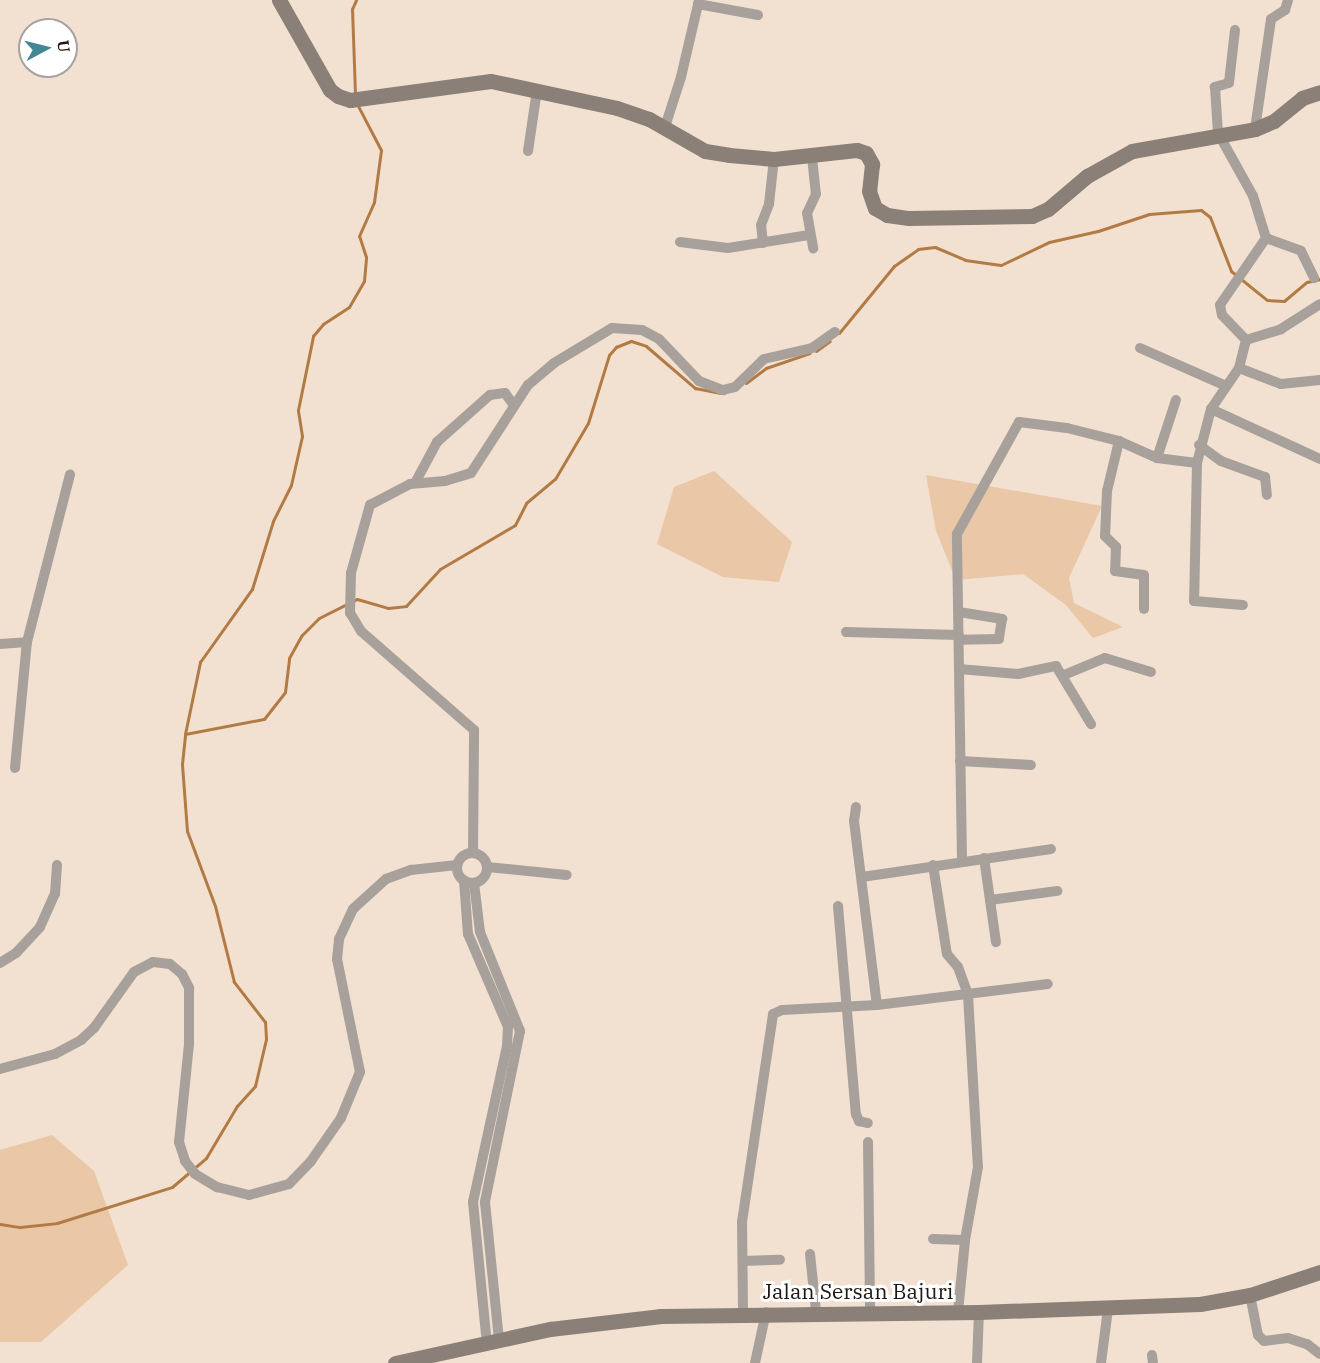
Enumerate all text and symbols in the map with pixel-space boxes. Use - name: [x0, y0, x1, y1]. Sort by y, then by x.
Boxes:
- north arrow: [18, 18, 78, 78]
- text: U: [53, 39, 75, 53]
- street label: Jalan Sersan Bajuri: [763, 1278, 953, 1304]

